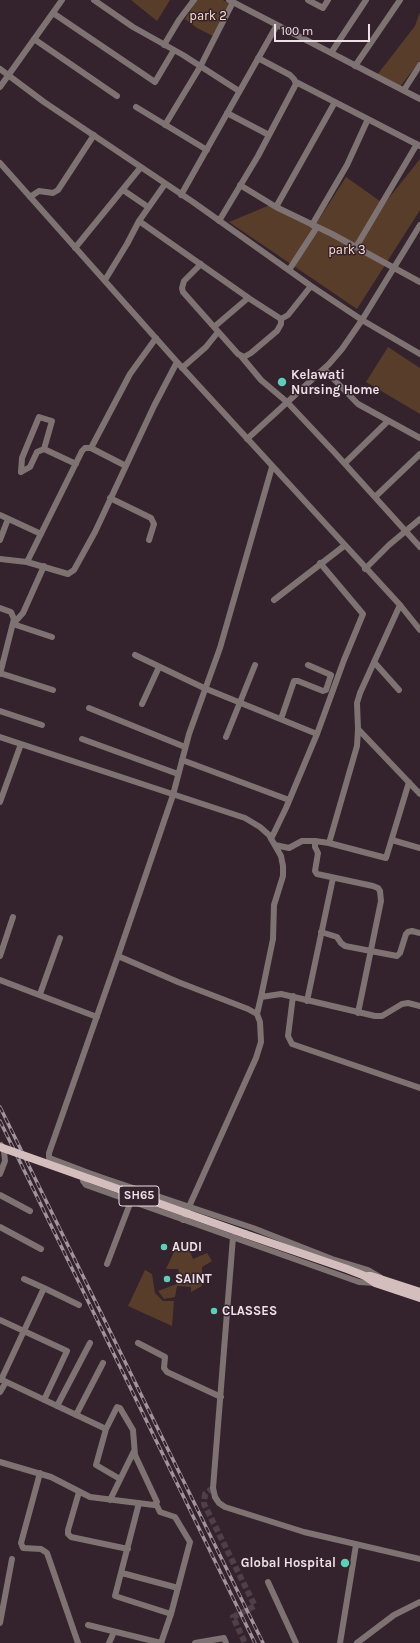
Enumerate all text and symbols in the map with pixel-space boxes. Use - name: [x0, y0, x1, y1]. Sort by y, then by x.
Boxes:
- park label: park 2: [189, 8, 227, 24]
- scale bar: [276, 16, 372, 42]
- text: 100 m: [281, 24, 313, 38]
- park label: park 3: [328, 242, 366, 258]
- place label: Kelawati Nursing Home: [291, 367, 379, 398]
- marker: Kelawati Nursing Home: [276, 376, 288, 388]
- road number: SH65: [119, 1186, 159, 1206]
- place label: AUDI: [172, 1239, 202, 1255]
- marker: AUDI: [159, 1242, 169, 1252]
- place label: SAINT: [175, 1271, 212, 1287]
- marker: SAINT: [162, 1274, 172, 1284]
- place label: CLASSES: [222, 1303, 277, 1319]
- marker: CLASSES: [209, 1306, 219, 1316]
- place label: Global Hospital: [241, 1555, 336, 1571]
- marker: Global Hospital: [339, 1557, 351, 1569]

